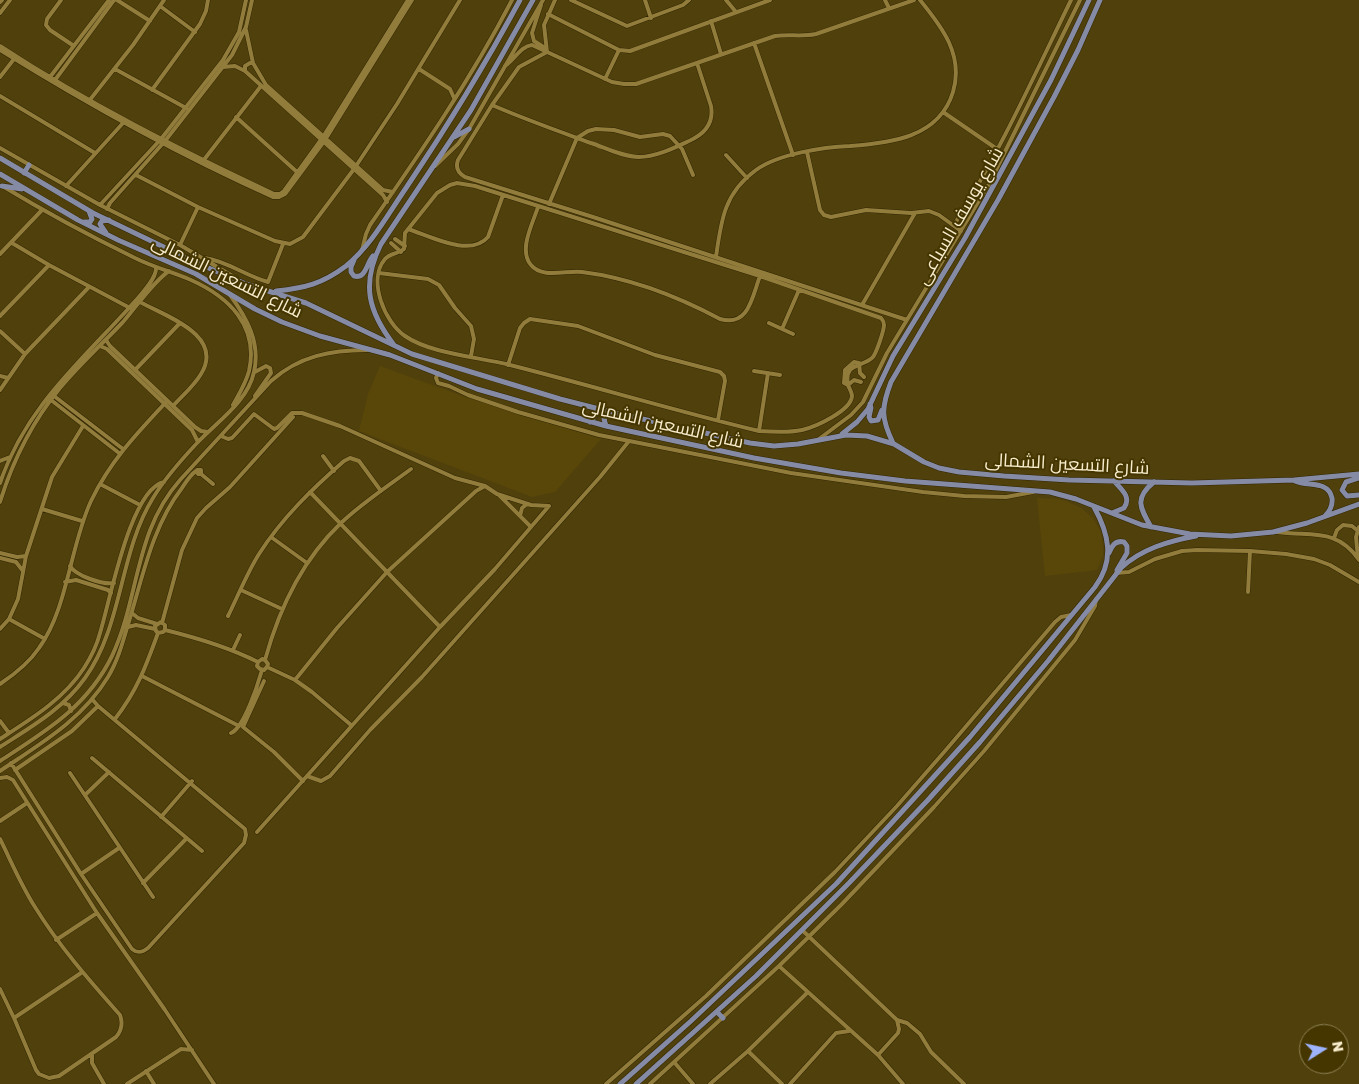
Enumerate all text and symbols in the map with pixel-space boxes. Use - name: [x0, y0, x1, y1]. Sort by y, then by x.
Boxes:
- street label: شارع يوسف السباعى: [912, 143, 1008, 289]
- street label: شارع التسعين الشمالى: [148, 231, 306, 323]
- street label: شارع التسعين الشمالى: [580, 395, 746, 453]
- street label: شارع التسعين الشمالى: [984, 449, 1150, 479]
- north arrow: [1299, 1024, 1349, 1074]
- text: N: [1329, 1040, 1348, 1053]

